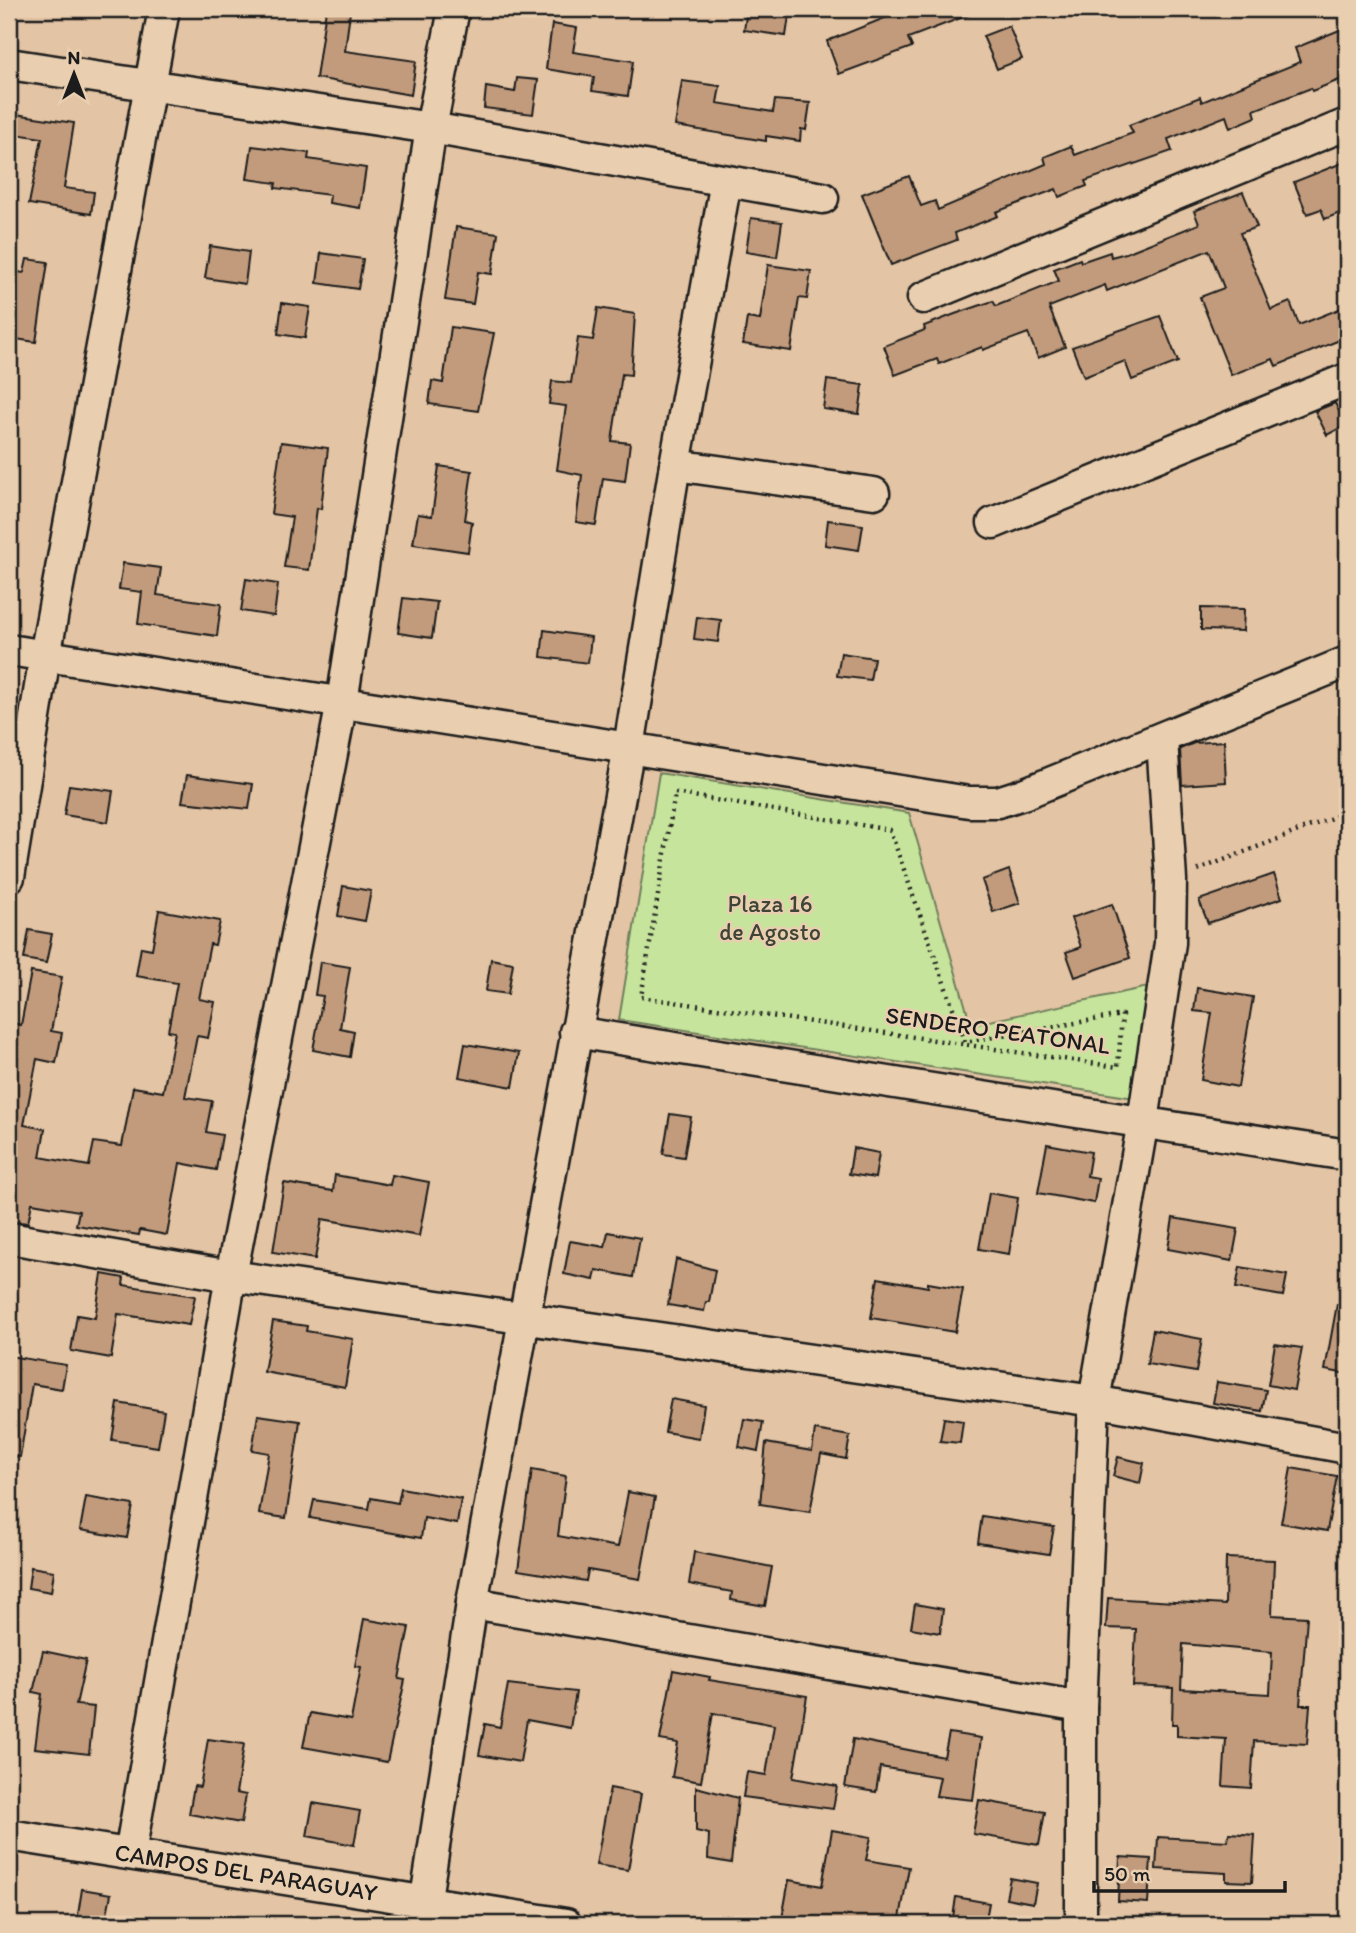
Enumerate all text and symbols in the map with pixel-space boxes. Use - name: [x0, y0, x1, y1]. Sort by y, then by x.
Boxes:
- north arrow: [38, 38, 108, 108]
- text: N: [68, 46, 80, 69]
- park label: Plaza 16 de Agosto: [719, 889, 821, 946]
- street label: SENDERO PEATONAL: [884, 1000, 1112, 1060]
- street label: CAMPOS DEL PARAGUAY: [113, 1837, 380, 1907]
- scale bar: [1094, 1849, 1284, 1893]
- text: 50 m: [1104, 1861, 1151, 1886]

